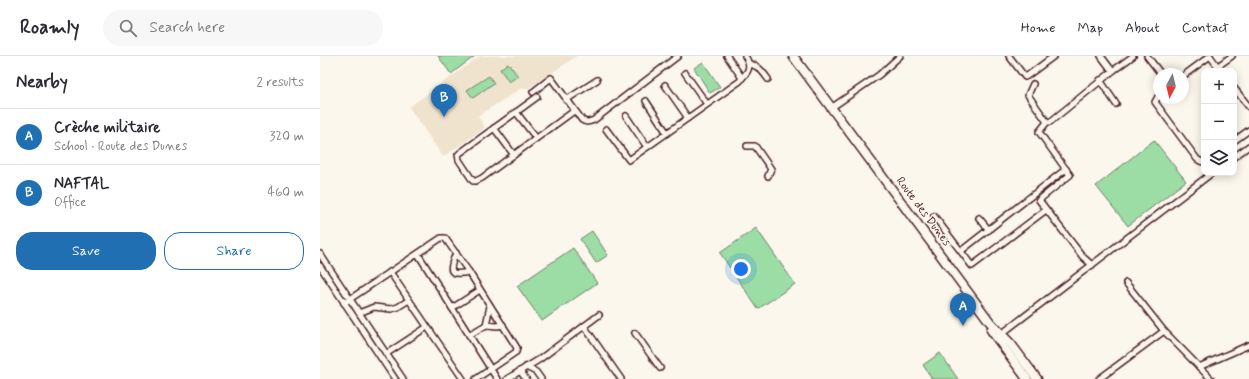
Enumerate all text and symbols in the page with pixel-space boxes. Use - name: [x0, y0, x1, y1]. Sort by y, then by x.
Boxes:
- search box: [103, 10, 383, 46]
- text: Roamly: [20, 15, 79, 40]
- icon: search: [117, 17, 139, 39]
- text: Search here: [149, 18, 225, 38]
- text: Home: [1021, 19, 1055, 37]
- text: Map: [1077, 19, 1103, 37]
- text: About: [1125, 19, 1160, 37]
- text: Contact: [1182, 19, 1229, 37]
- north arrow: [1153, 68, 1189, 104]
- map controls: [1201, 68, 1237, 176]
- button: +: [1201, 68, 1237, 104]
- text: Nearby: [16, 71, 68, 93]
- text: 2 results: [257, 74, 304, 91]
- pin: B: [431, 84, 457, 117]
- button: −: [1201, 104, 1237, 140]
- text: Crèche militaire: [54, 118, 160, 138]
- text: A: [25, 128, 33, 145]
- text: 320 m: [270, 128, 304, 145]
- text: School · Route des Dunes: [54, 138, 187, 155]
- button: layers: [1201, 140, 1237, 176]
- text: NAFTAL: [54, 174, 109, 194]
- street label: Route des Dunes: [892, 174, 955, 250]
- text: B: [25, 184, 33, 201]
- text: 460 m: [268, 184, 304, 201]
- text: Office: [54, 194, 86, 211]
- button: Save: [16, 232, 156, 270]
- button: Share: [164, 232, 304, 270]
- your location: [731, 259, 751, 279]
- pin: A: [950, 293, 976, 326]

